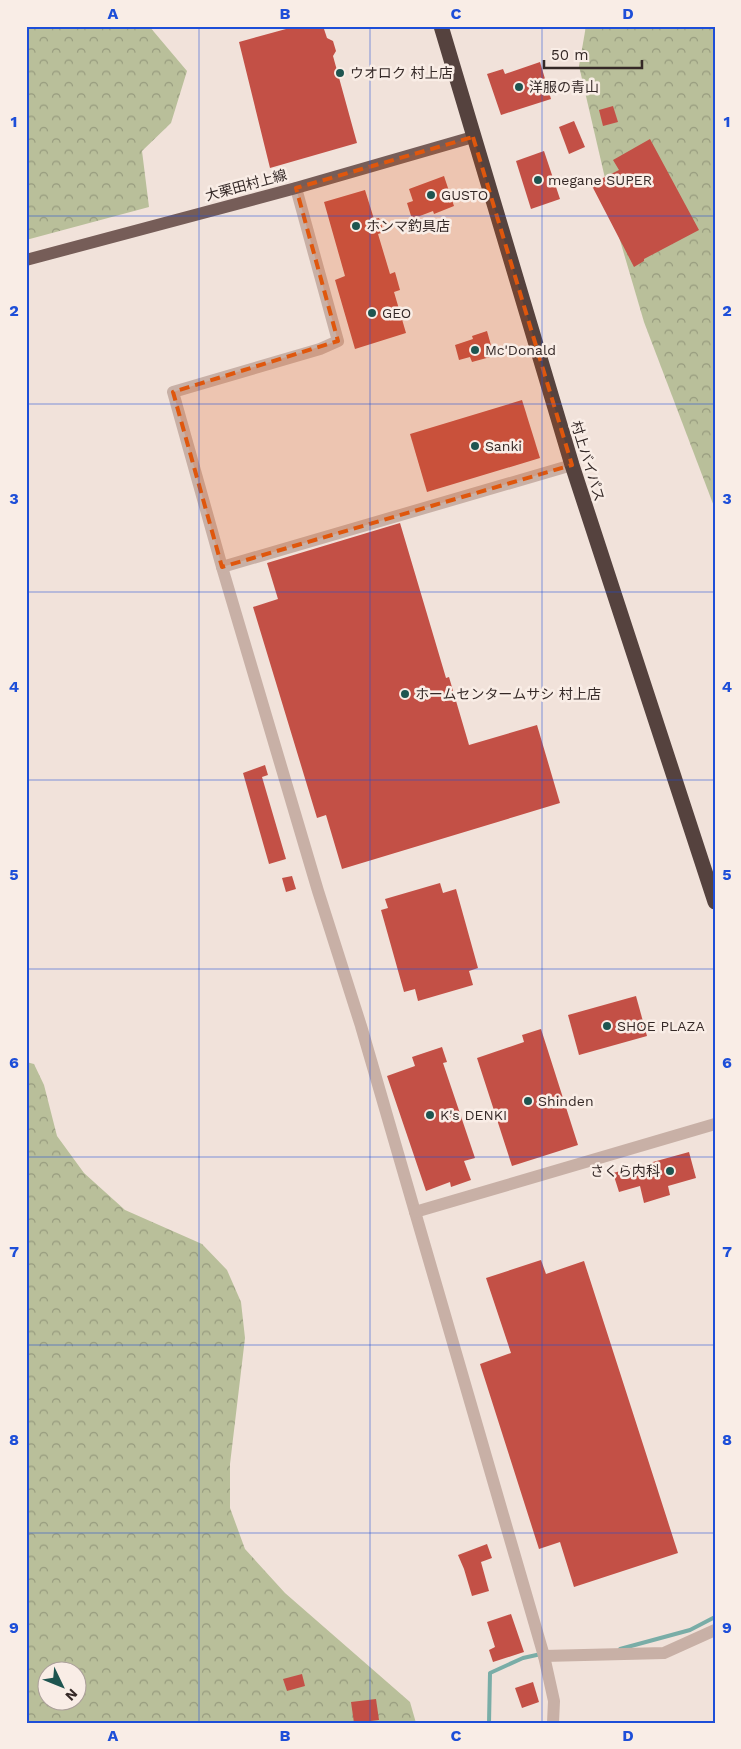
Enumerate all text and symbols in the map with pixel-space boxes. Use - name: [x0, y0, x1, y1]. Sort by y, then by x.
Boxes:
- text: A: [108, 4, 119, 23]
- text: B: [280, 4, 291, 23]
- text: C: [451, 4, 462, 23]
- text: D: [622, 4, 634, 23]
- scale bar: [544, 38, 641, 70]
- text: 50 m: [551, 46, 588, 64]
- place label: ウオロク 村上店: [350, 65, 453, 81]
- marker: ウオロク 村上店: [334, 67, 346, 79]
- place label: 洋服の青山: [529, 79, 599, 95]
- marker: 洋服の青山: [513, 81, 525, 93]
- text: 1: [11, 112, 17, 131]
- text: 1: [724, 112, 730, 131]
- street label: 大栗田村上線: [203, 166, 289, 204]
- place label: megane SUPER: [548, 172, 652, 188]
- marker: megane SUPER: [532, 174, 544, 186]
- place label: GUSTO: [441, 187, 488, 203]
- marker: GUSTO: [425, 189, 437, 201]
- place label: ホンマ釣具店: [366, 218, 450, 234]
- marker: ホンマ釣具店: [350, 220, 362, 232]
- text: 2: [9, 301, 19, 320]
- text: 2: [722, 301, 732, 320]
- place label: GEO: [382, 305, 411, 321]
- marker: GEO: [366, 307, 378, 319]
- place label: Mc'Donald: [485, 342, 556, 358]
- marker: Mc'Donald: [469, 344, 481, 356]
- street label: 村上バイパス: [568, 419, 608, 503]
- place label: Sanki: [485, 438, 522, 454]
- marker: Sanki: [469, 440, 481, 452]
- text: 3: [9, 489, 19, 508]
- text: 3: [722, 489, 732, 508]
- text: 4: [9, 677, 19, 696]
- text: 4: [722, 677, 732, 696]
- place label: ホームセンタームサシ 村上店: [415, 686, 601, 702]
- marker: ホームセンタームサシ 村上店: [399, 688, 411, 700]
- text: 5: [9, 865, 19, 884]
- text: 5: [722, 865, 732, 884]
- place label: SHOE PLAZA: [617, 1018, 705, 1034]
- marker: SHOE PLAZA: [601, 1020, 613, 1032]
- text: 6: [9, 1053, 19, 1072]
- text: 6: [722, 1053, 732, 1072]
- place label: Shinden: [538, 1093, 594, 1109]
- marker: Shinden: [522, 1095, 534, 1107]
- place label: K's DENKI: [440, 1107, 507, 1123]
- marker: K's DENKI: [424, 1109, 436, 1121]
- place label: さくら内科: [590, 1163, 660, 1179]
- marker: さくら内科: [664, 1165, 676, 1177]
- text: 7: [9, 1242, 19, 1261]
- text: 7: [722, 1242, 732, 1261]
- text: 8: [9, 1430, 19, 1449]
- text: 8: [722, 1430, 732, 1449]
- text: 9: [9, 1618, 19, 1637]
- text: 9: [722, 1618, 732, 1637]
- north arrow: [38, 1662, 88, 1712]
- text: N: [62, 1686, 81, 1704]
- text: A: [108, 1726, 119, 1745]
- text: B: [280, 1726, 291, 1745]
- text: C: [451, 1726, 462, 1745]
- text: D: [622, 1726, 634, 1745]

